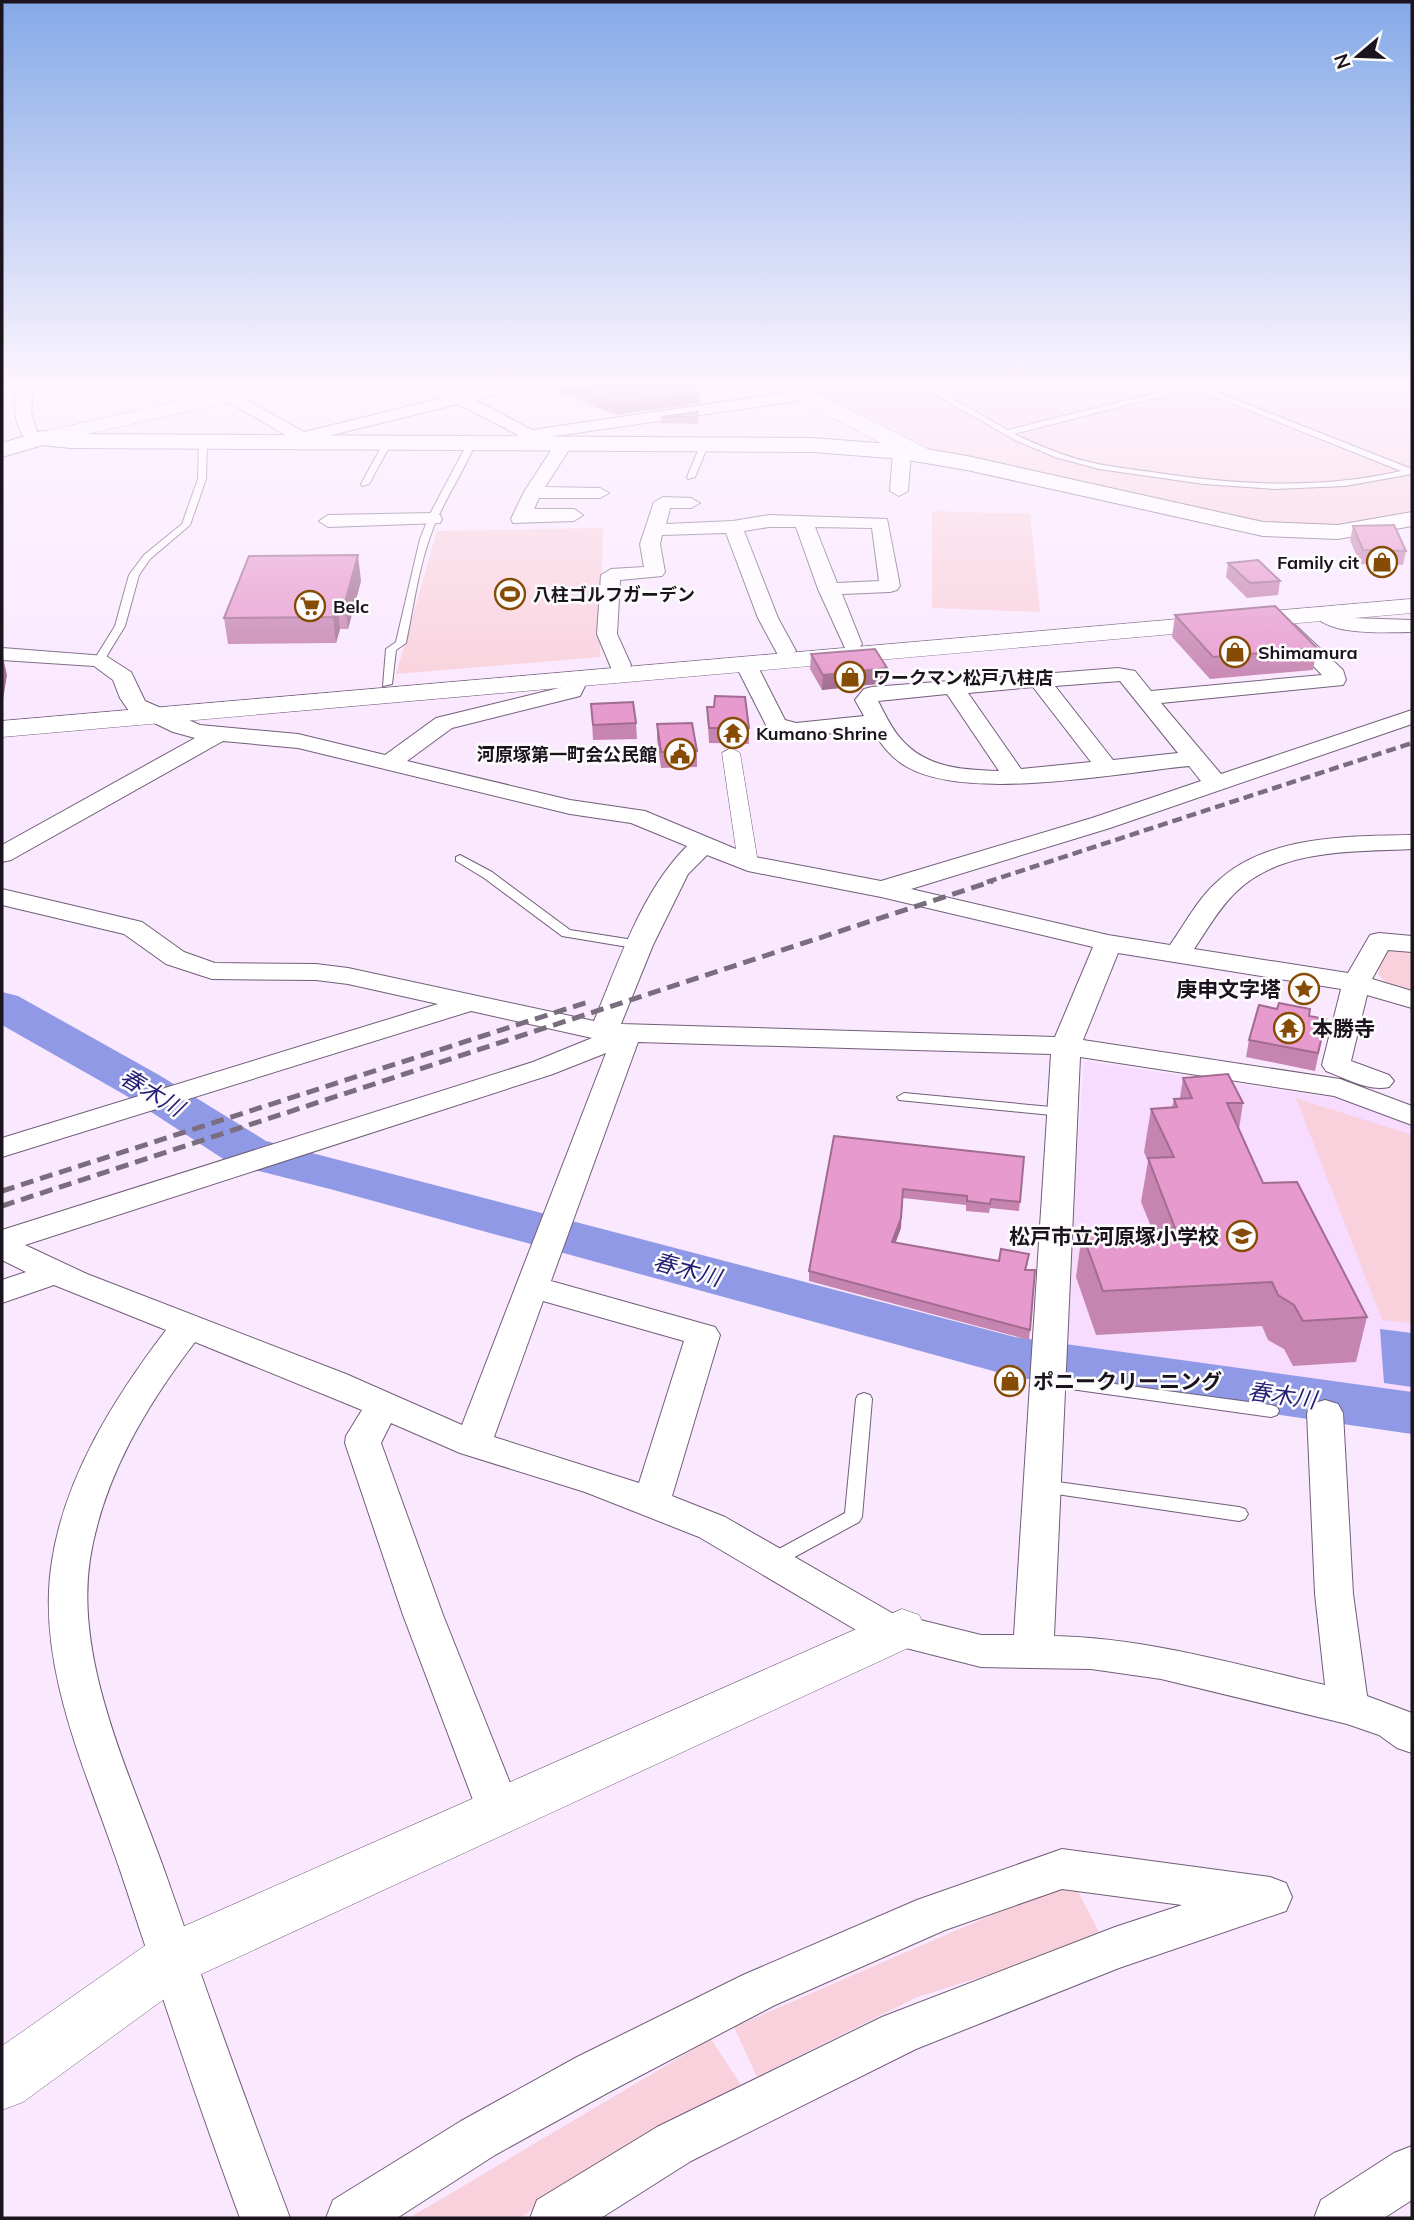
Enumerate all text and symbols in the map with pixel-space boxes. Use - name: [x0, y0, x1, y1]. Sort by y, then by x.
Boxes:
- north arrow: [1323, 21, 1393, 91]
- text: N: [1328, 51, 1356, 72]
- shop icon: Family cit: [1365, 545, 1399, 579]
- place label: Family cit: [1277, 551, 1359, 574]
- sports icon: 八柱ゴルフガーデン: [493, 577, 527, 611]
- place label: 八柱ゴルフガーデン: [533, 583, 695, 606]
- supermarket icon: Belc: [293, 589, 327, 623]
- place label: Belc: [333, 595, 369, 618]
- shop icon: Shimamura: [1218, 635, 1252, 669]
- place label: Shimamura: [1258, 641, 1358, 664]
- shop icon: ワークマン松戸八柱店: [833, 660, 867, 694]
- place label: ワークマン松戸八柱店: [873, 666, 1053, 689]
- temple icon: Kumano Shrine: [716, 716, 750, 750]
- place label: Kumano Shrine: [756, 722, 887, 745]
- public building icon: 河原塚第一町会公民館: [663, 737, 697, 771]
- place label: 河原塚第一町会公民館: [477, 743, 657, 766]
- place icon: 庚申文字塔: [1287, 972, 1321, 1006]
- place label: 庚申文字塔: [1176, 976, 1281, 1002]
- temple icon: 本勝寺: [1272, 1011, 1306, 1045]
- place label: 本勝寺: [1312, 1015, 1375, 1041]
- water label: 春木川: [115, 1062, 192, 1124]
- school or university icon: 松戸市立河原塚小学校: [1225, 1219, 1259, 1253]
- place label: 松戸市立河原塚小学校: [1009, 1223, 1219, 1249]
- water label: 春木川: [650, 1246, 727, 1293]
- shop icon: ポニークリーニング: [993, 1364, 1027, 1398]
- place label: ポニークリーニング: [1033, 1368, 1222, 1394]
- water label: 春木川: [1246, 1376, 1321, 1415]

